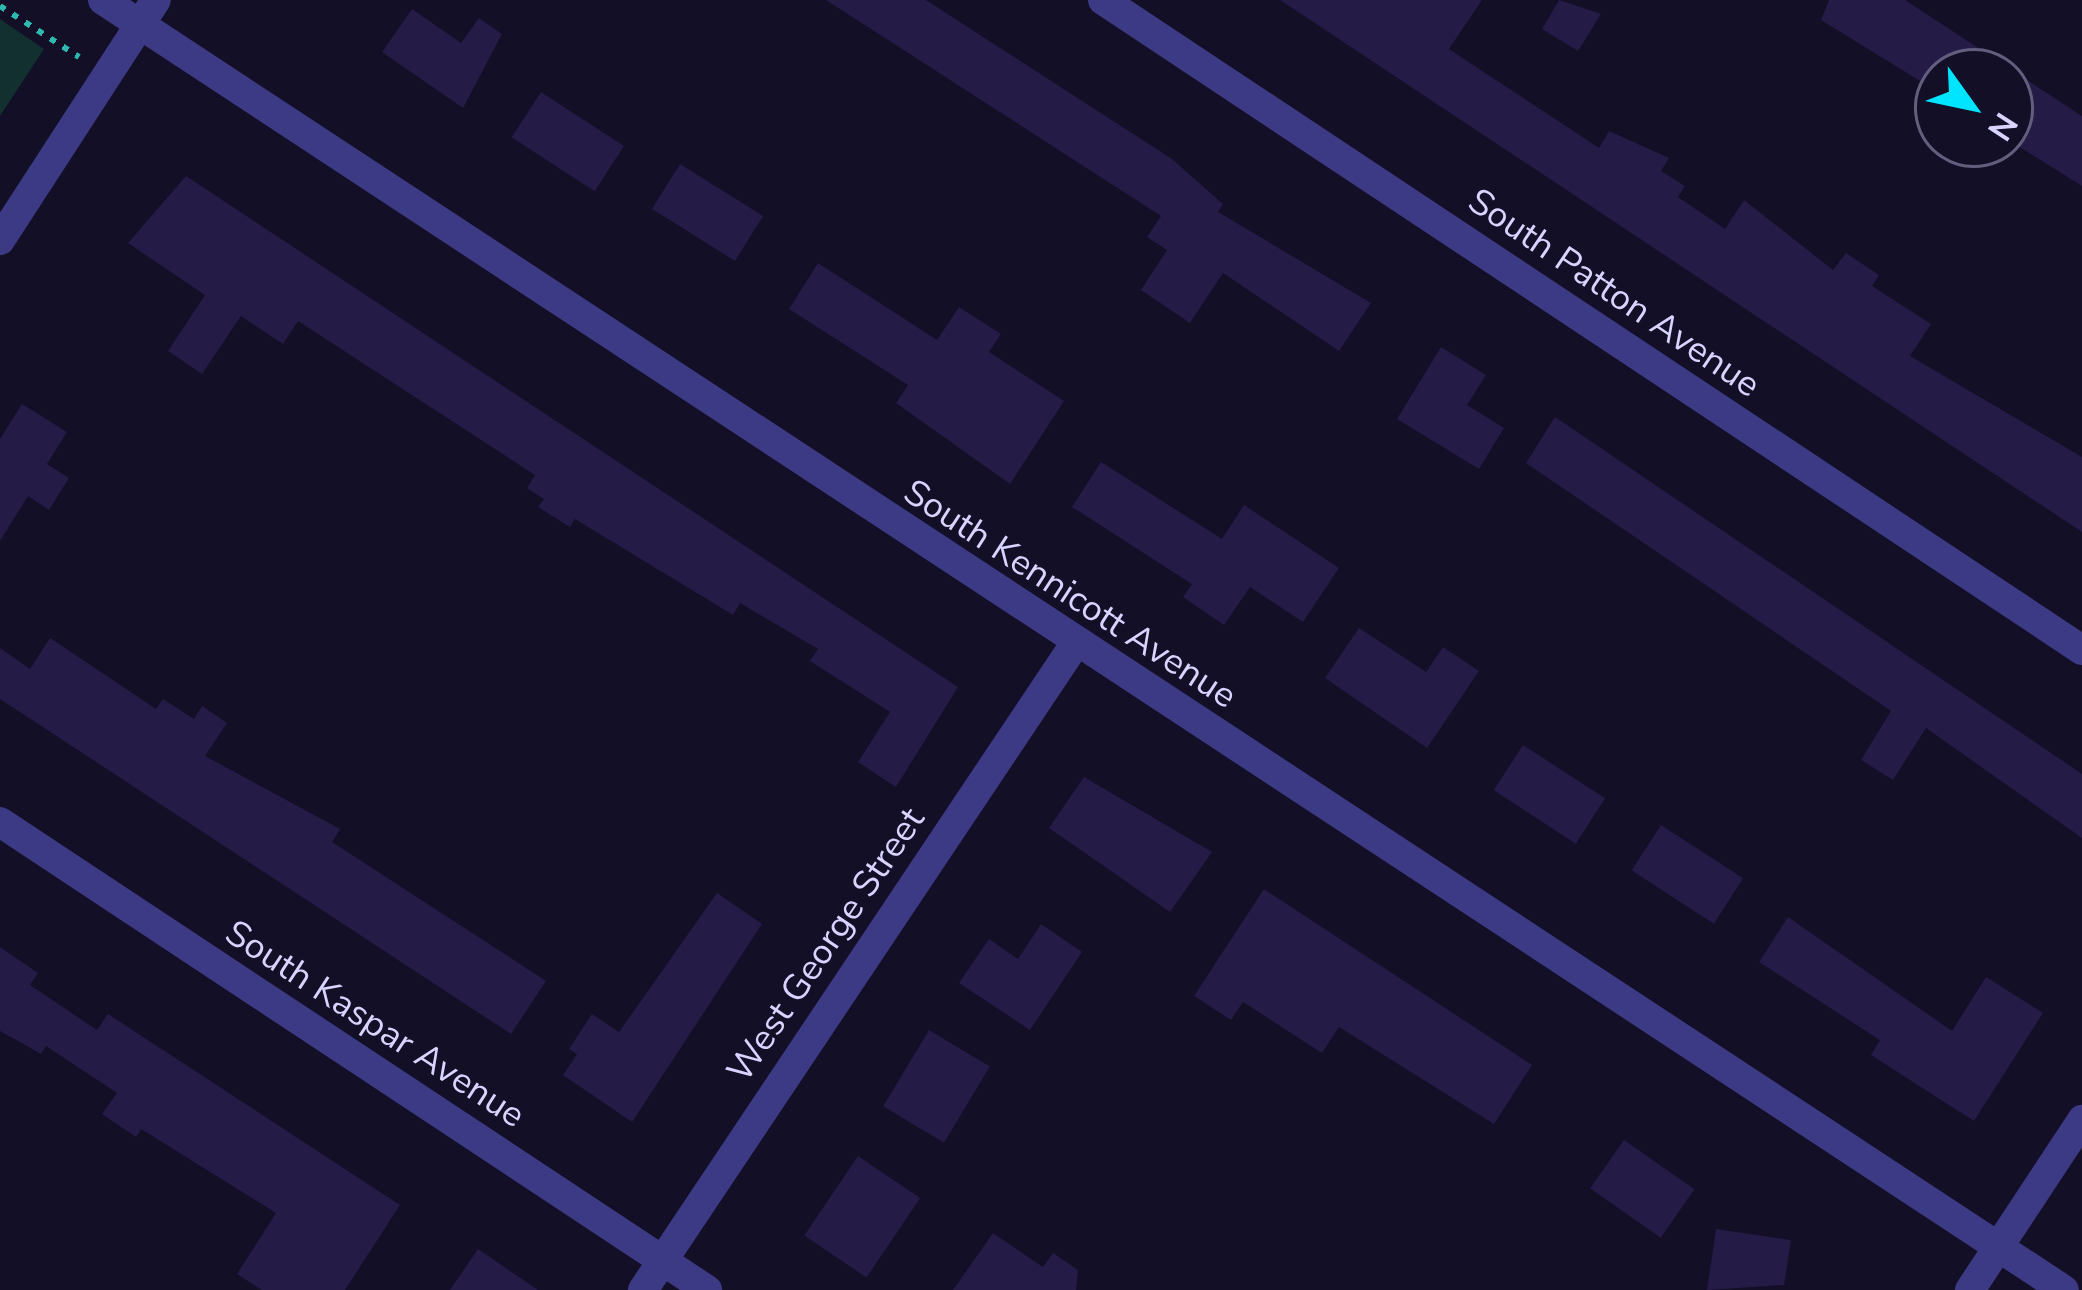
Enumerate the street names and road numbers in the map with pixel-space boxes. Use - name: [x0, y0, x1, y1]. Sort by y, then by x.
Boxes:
- street label: South Patton Avenue: [1460, 179, 1768, 407]
- street label: South Kennicott Avenue: [896, 470, 1244, 718]
- street label: West George Street: [718, 800, 934, 1090]
- street label: South Kaspar Avenue: [217, 911, 533, 1137]

